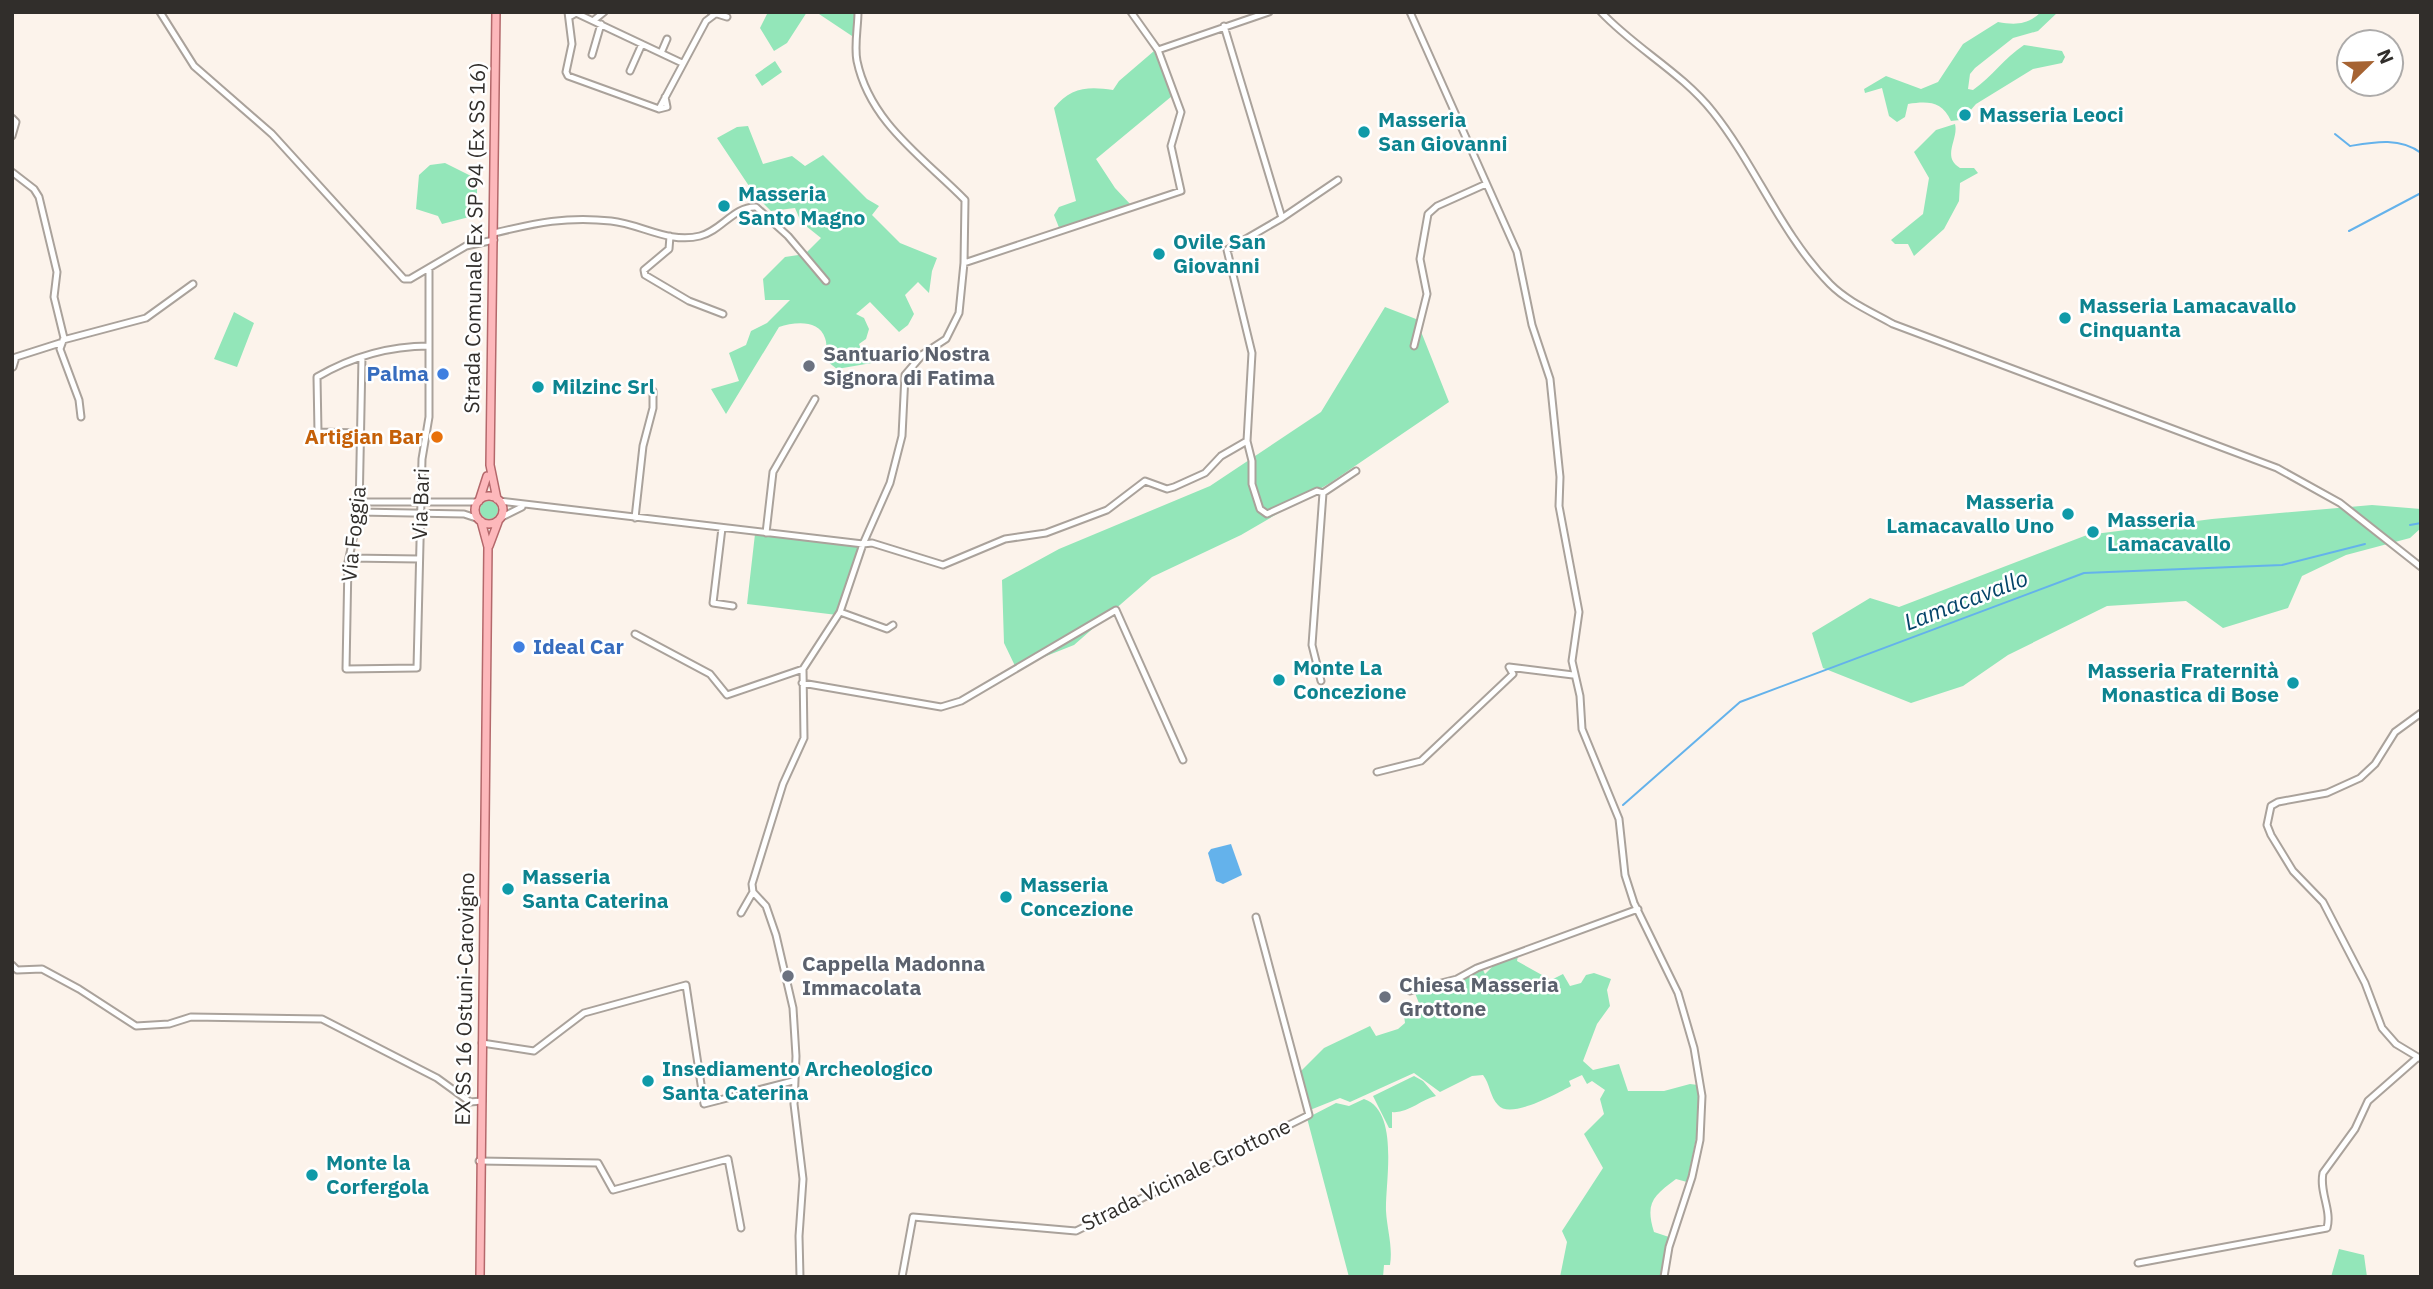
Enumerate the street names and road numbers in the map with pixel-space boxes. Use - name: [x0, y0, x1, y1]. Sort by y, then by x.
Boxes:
- street label: Strada Comunale Ex SP 94 (Ex SS 16): [457, 62, 491, 414]
- street label: Via Bari: [405, 467, 435, 540]
- street label: Via Foggia: [334, 485, 372, 583]
- street label: EX SS 16 Ostuni-Carovigno: [448, 872, 480, 1126]
- street label: Strada Vicinale Grottone: [1076, 1111, 1295, 1237]

